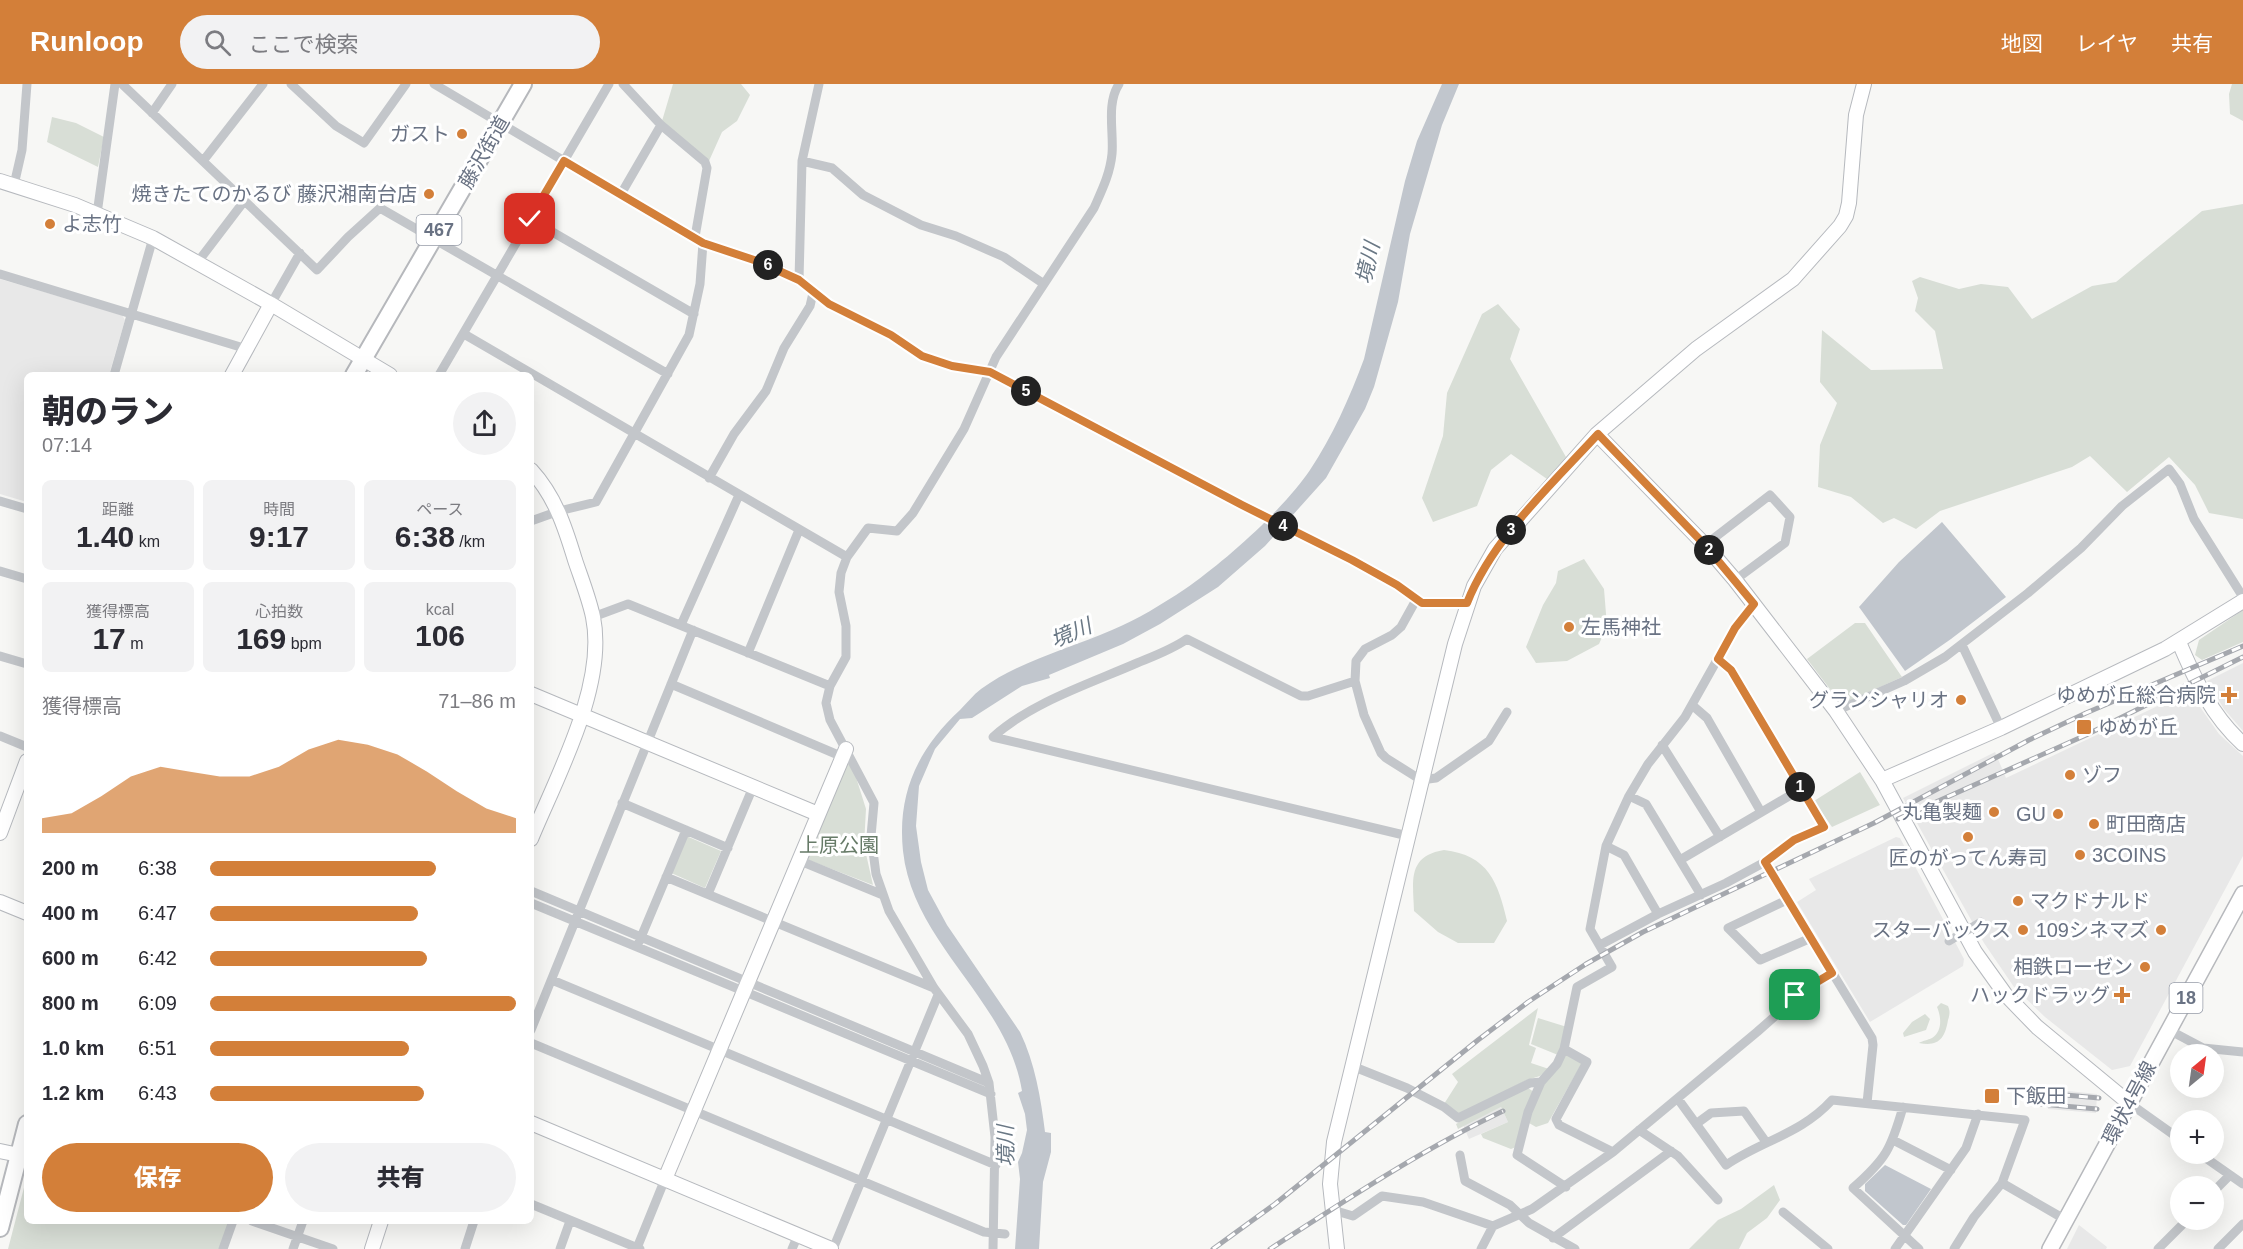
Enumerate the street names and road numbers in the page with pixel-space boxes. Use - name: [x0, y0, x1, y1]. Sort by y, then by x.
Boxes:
- street label: 藤沢街道: [454, 112, 514, 192]
- road number: 467: [416, 215, 462, 245]
- road number: 18: [2170, 983, 2202, 1013]
- street label: 環状4号線: [2098, 1058, 2160, 1148]

